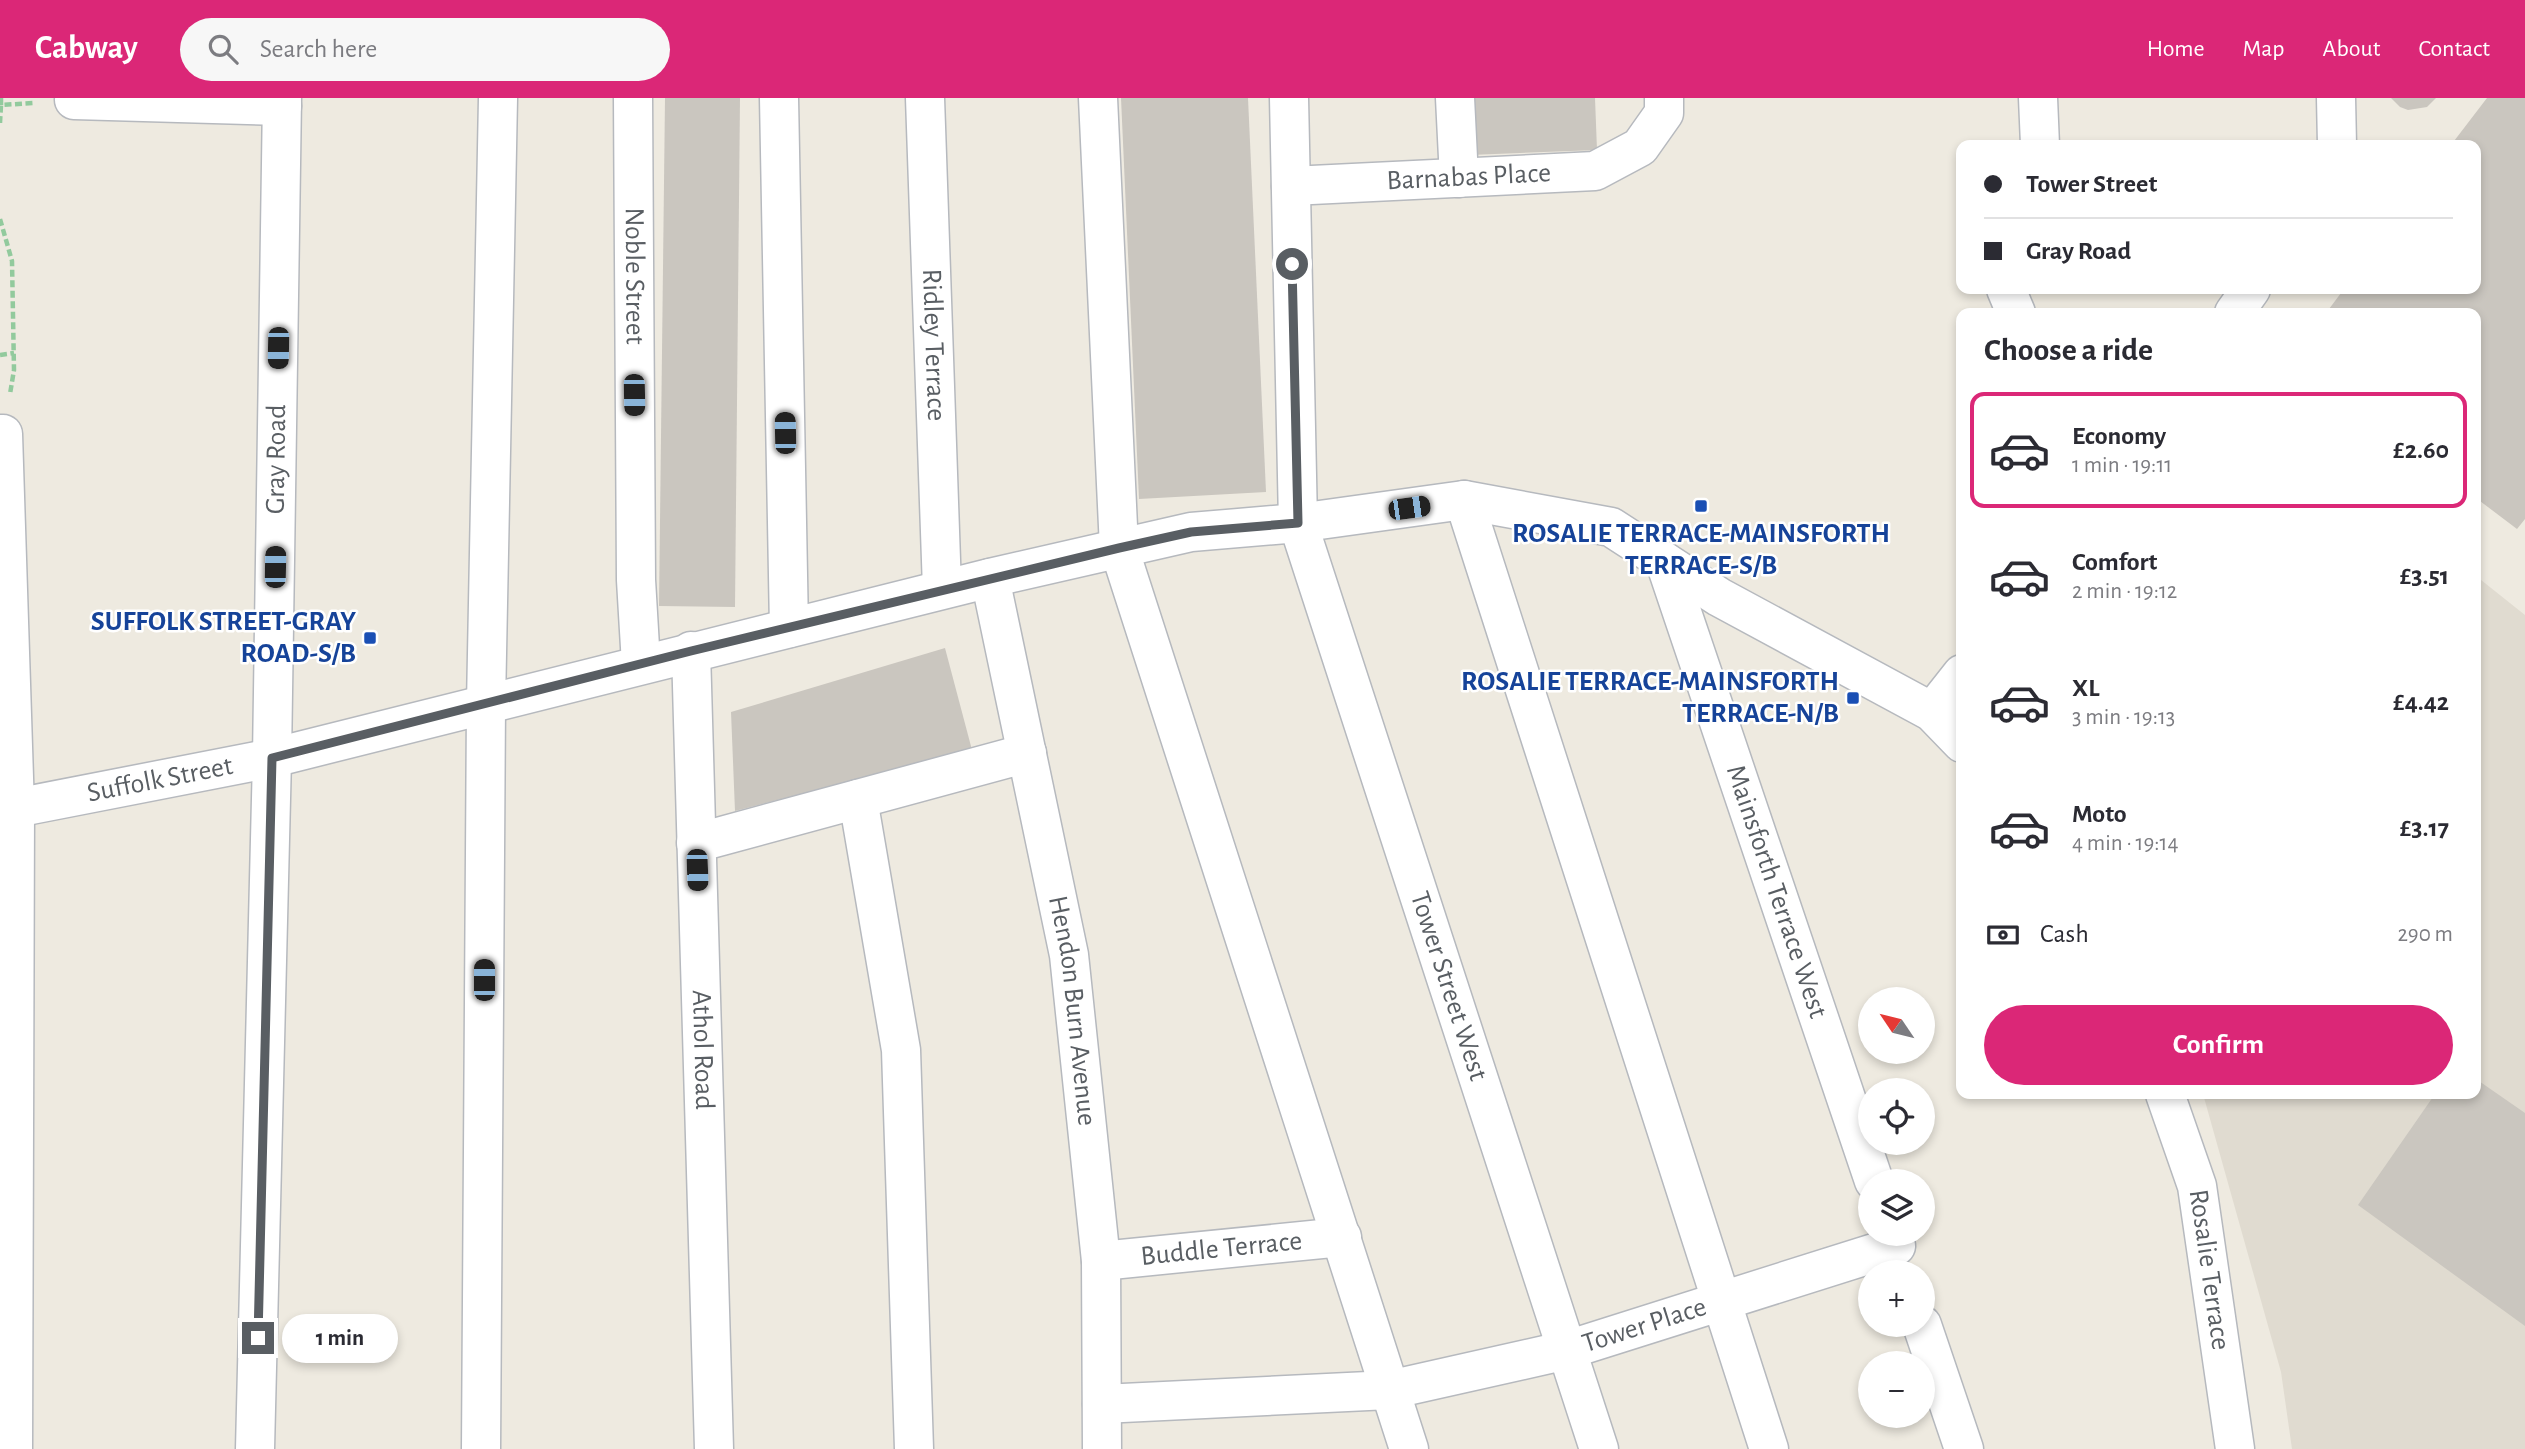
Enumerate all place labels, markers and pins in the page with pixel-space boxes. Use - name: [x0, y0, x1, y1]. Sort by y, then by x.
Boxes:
- marker: ROSALIE TERRACE-MAINSFORTH TERRACE-S/B: [1693, 498, 1709, 514]
- place label: ROSALIE TERRACE-MAINSFORTH TERRACE-S/B: [1512, 520, 1890, 580]
- place label: SUFFOLK STREET-GRAY ROAD-S/B: [91, 608, 356, 668]
- marker: SUFFOLK STREET-GRAY ROAD-S/B: [362, 630, 378, 646]
- place label: ROSALIE TERRACE-MAINSFORTH TERRACE-N/B: [1461, 668, 1839, 728]
- marker: ROSALIE TERRACE-MAINSFORTH TERRACE-N/B: [1845, 690, 1861, 706]

